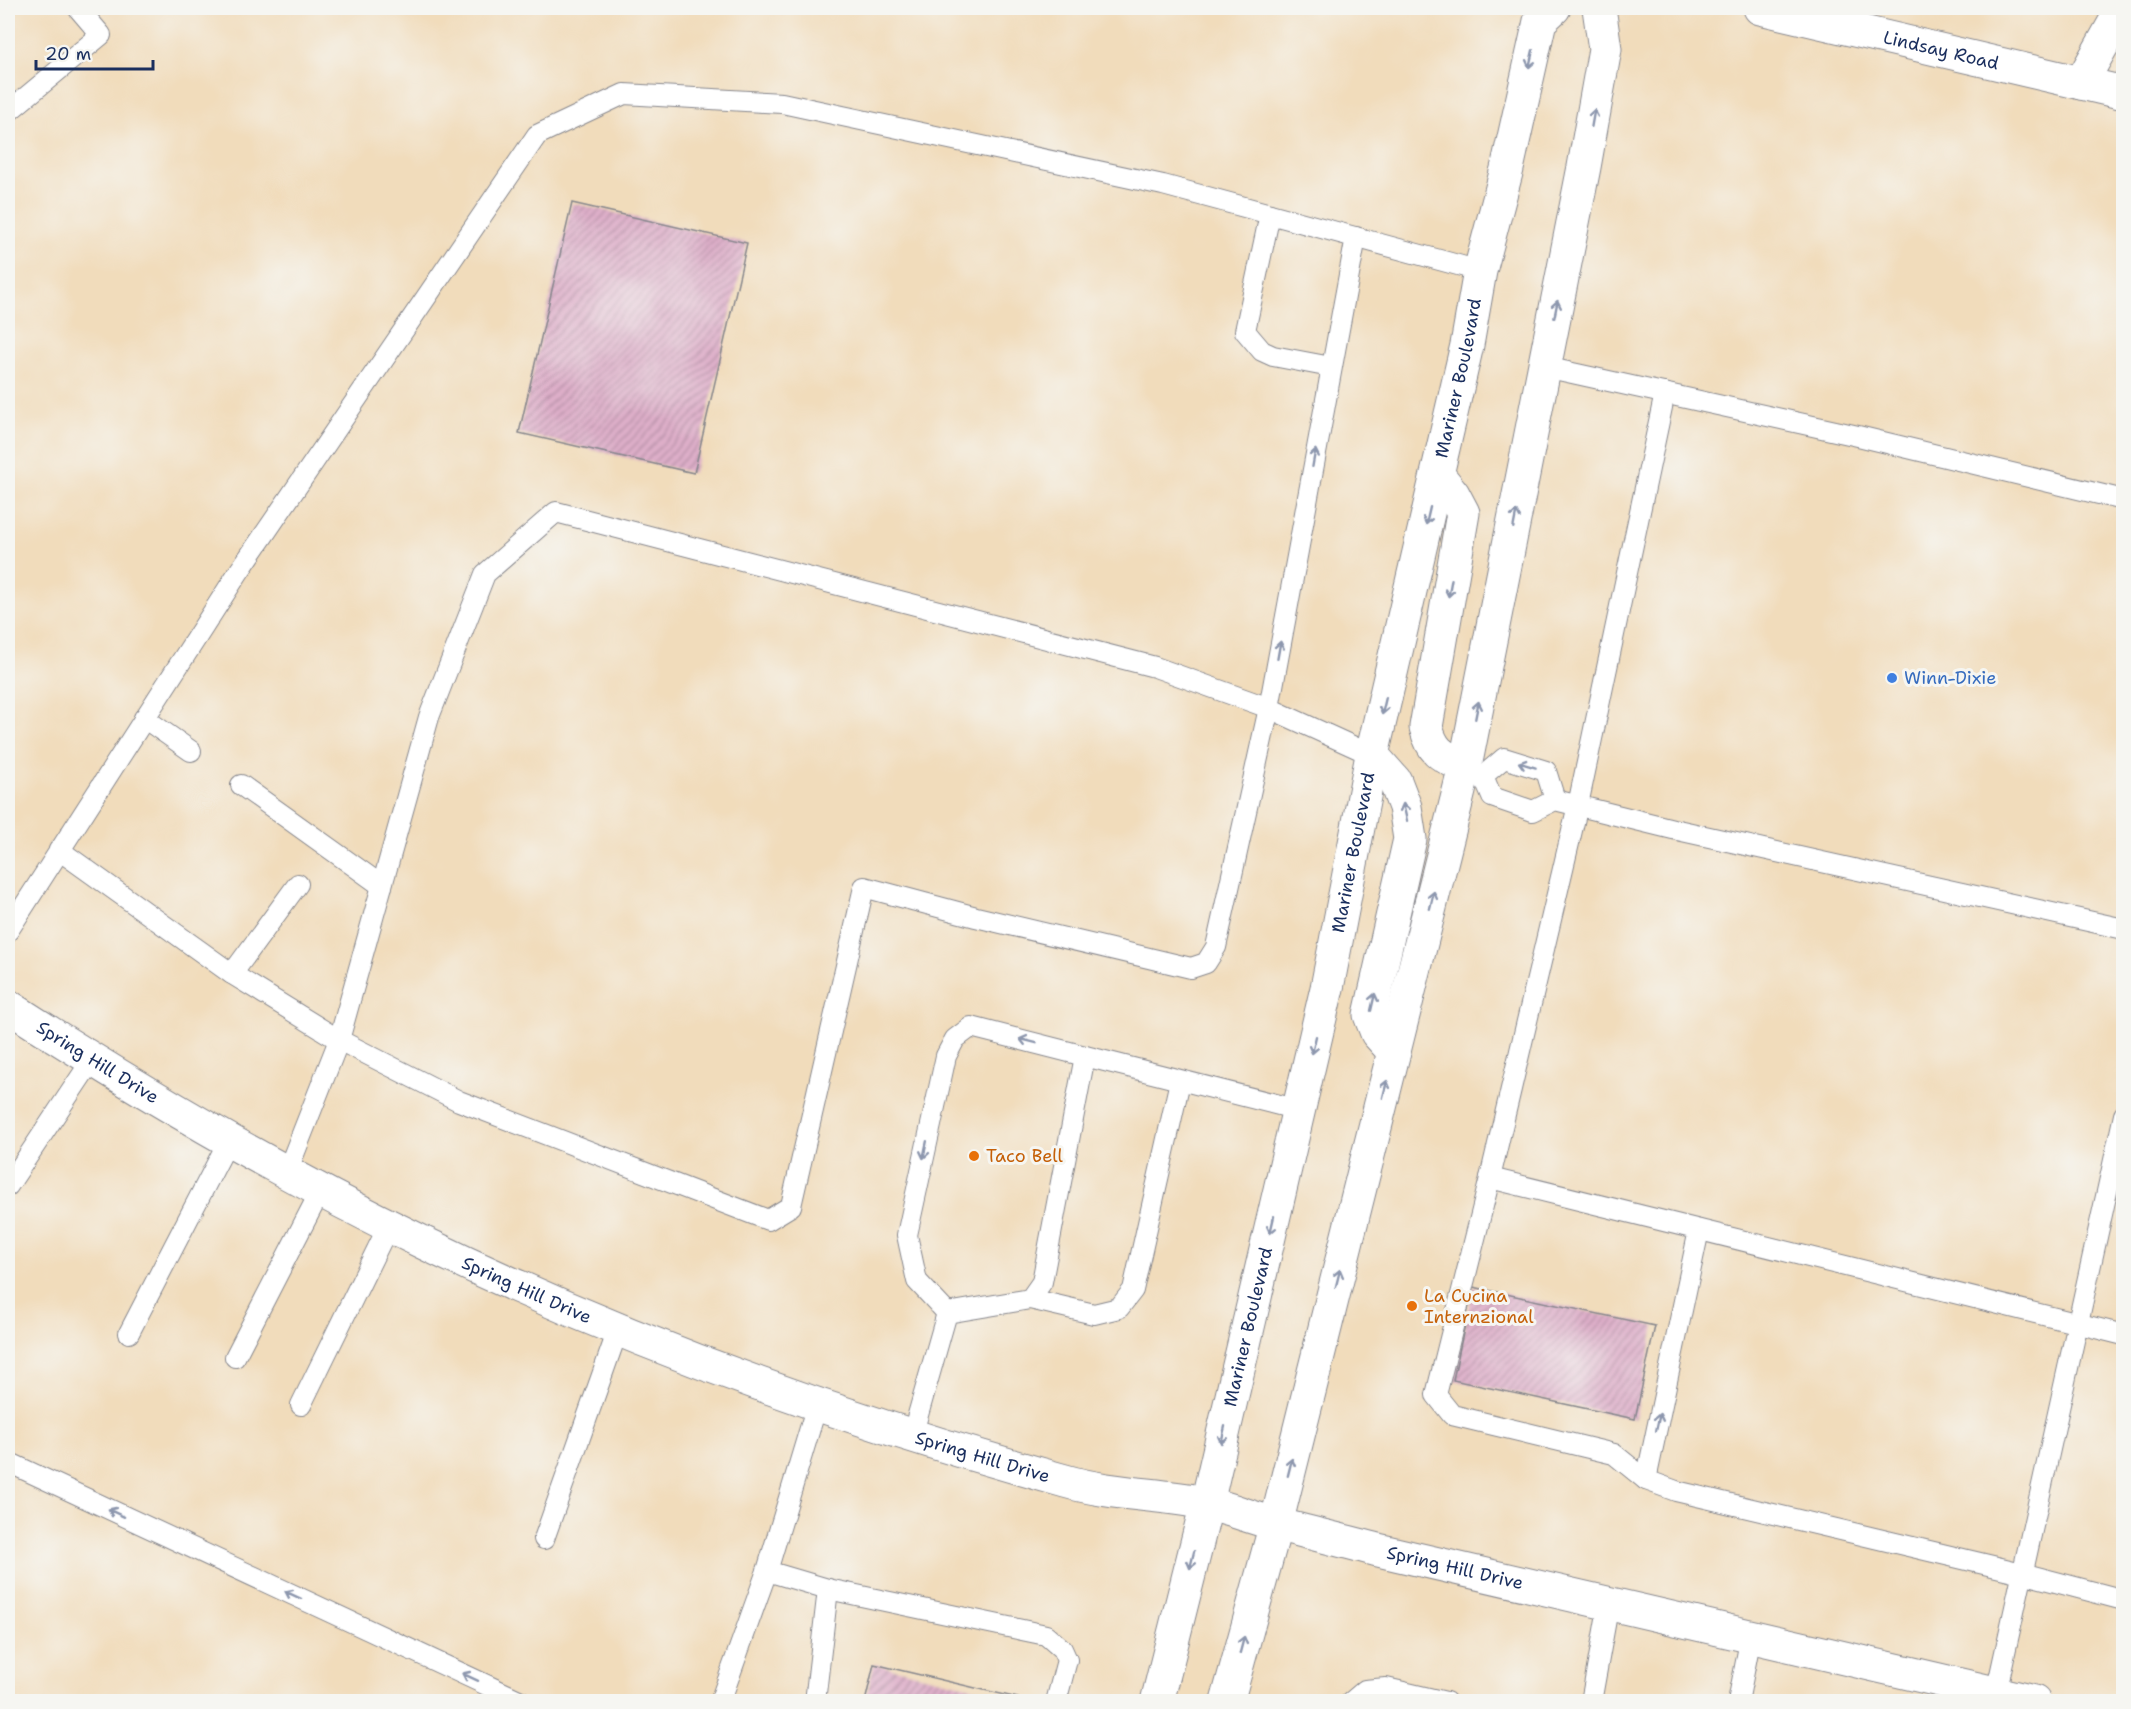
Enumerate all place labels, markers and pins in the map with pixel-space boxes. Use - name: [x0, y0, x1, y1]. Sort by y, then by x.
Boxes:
- place label: Winn-Dixie: [1904, 666, 1996, 690]
- marker: Winn-Dixie: [1885, 671, 1899, 685]
- place label: Taco Bell: [986, 1144, 1064, 1168]
- marker: Taco Bell: [967, 1149, 981, 1163]
- place label: La Cucina Internzional: [1424, 1284, 1534, 1329]
- marker: La Cucina Internzional: [1405, 1299, 1419, 1313]

